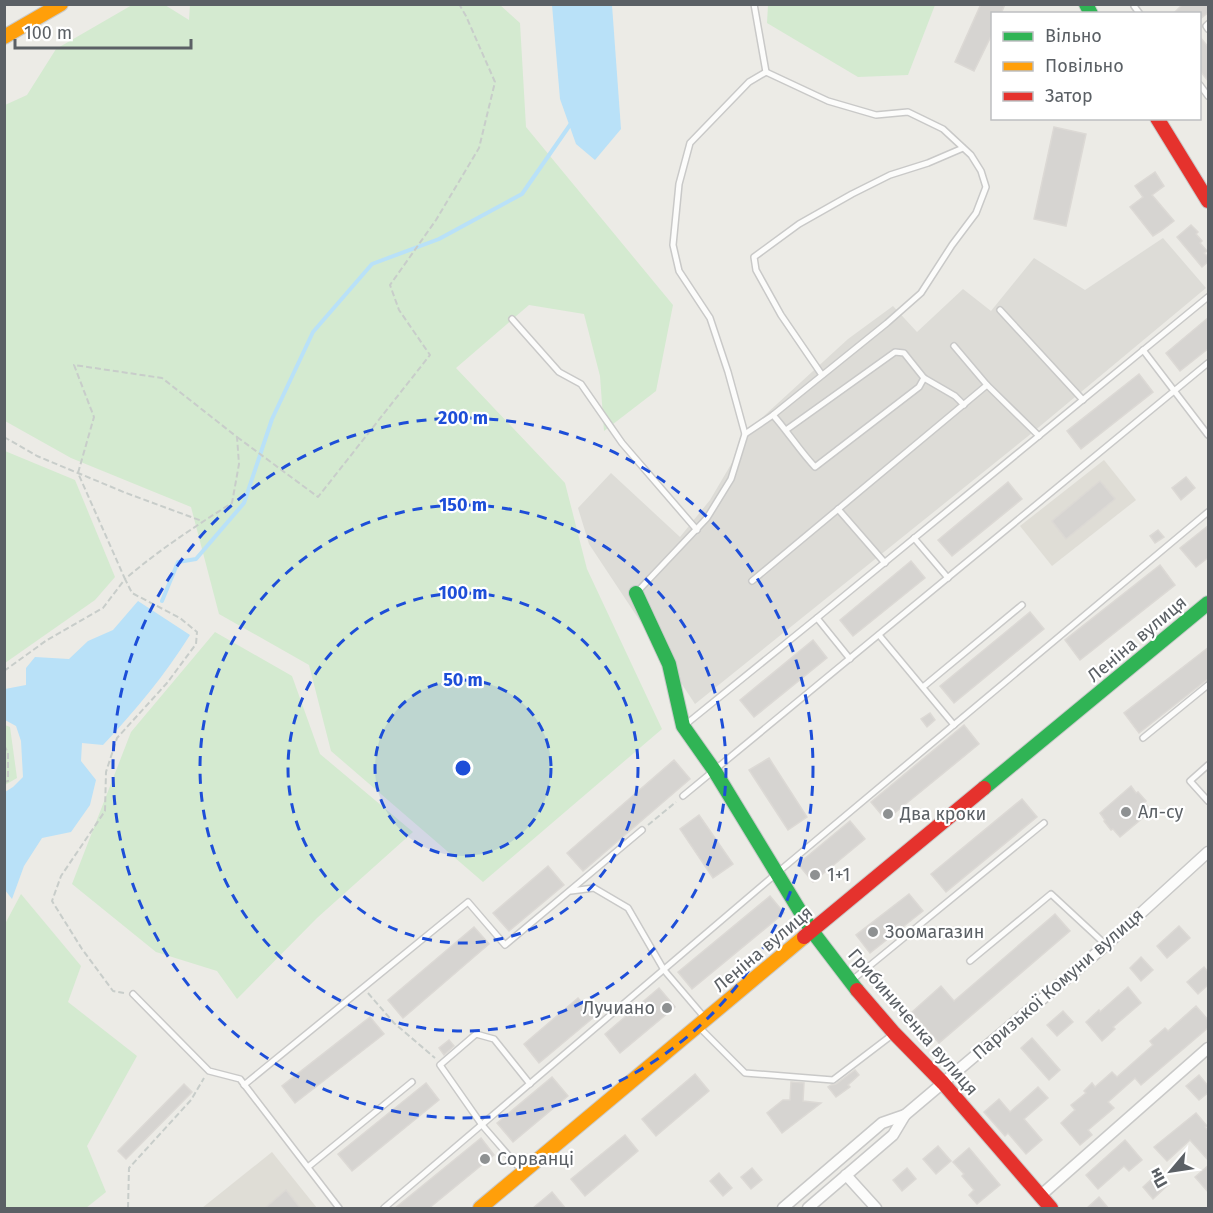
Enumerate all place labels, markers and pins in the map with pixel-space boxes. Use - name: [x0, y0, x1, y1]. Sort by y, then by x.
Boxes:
- centre of rings: [453, 758, 473, 778]
- place label: Ал-су: [1138, 801, 1184, 823]
- place label: Два кроки: [899, 803, 986, 825]
- marker: Ал-су: [1119, 805, 1133, 819]
- marker: Два кроки: [881, 807, 895, 821]
- place label: 1+1: [827, 864, 850, 886]
- marker: 1+1: [808, 868, 822, 882]
- place label: Зоомагазин: [885, 921, 985, 943]
- marker: Зоомагазин: [866, 925, 880, 939]
- place label: Лучиано: [583, 997, 655, 1019]
- marker: Лучиано: [660, 1001, 674, 1015]
- place label: Сорванці: [497, 1148, 574, 1170]
- marker: Сорванці: [478, 1152, 492, 1166]

